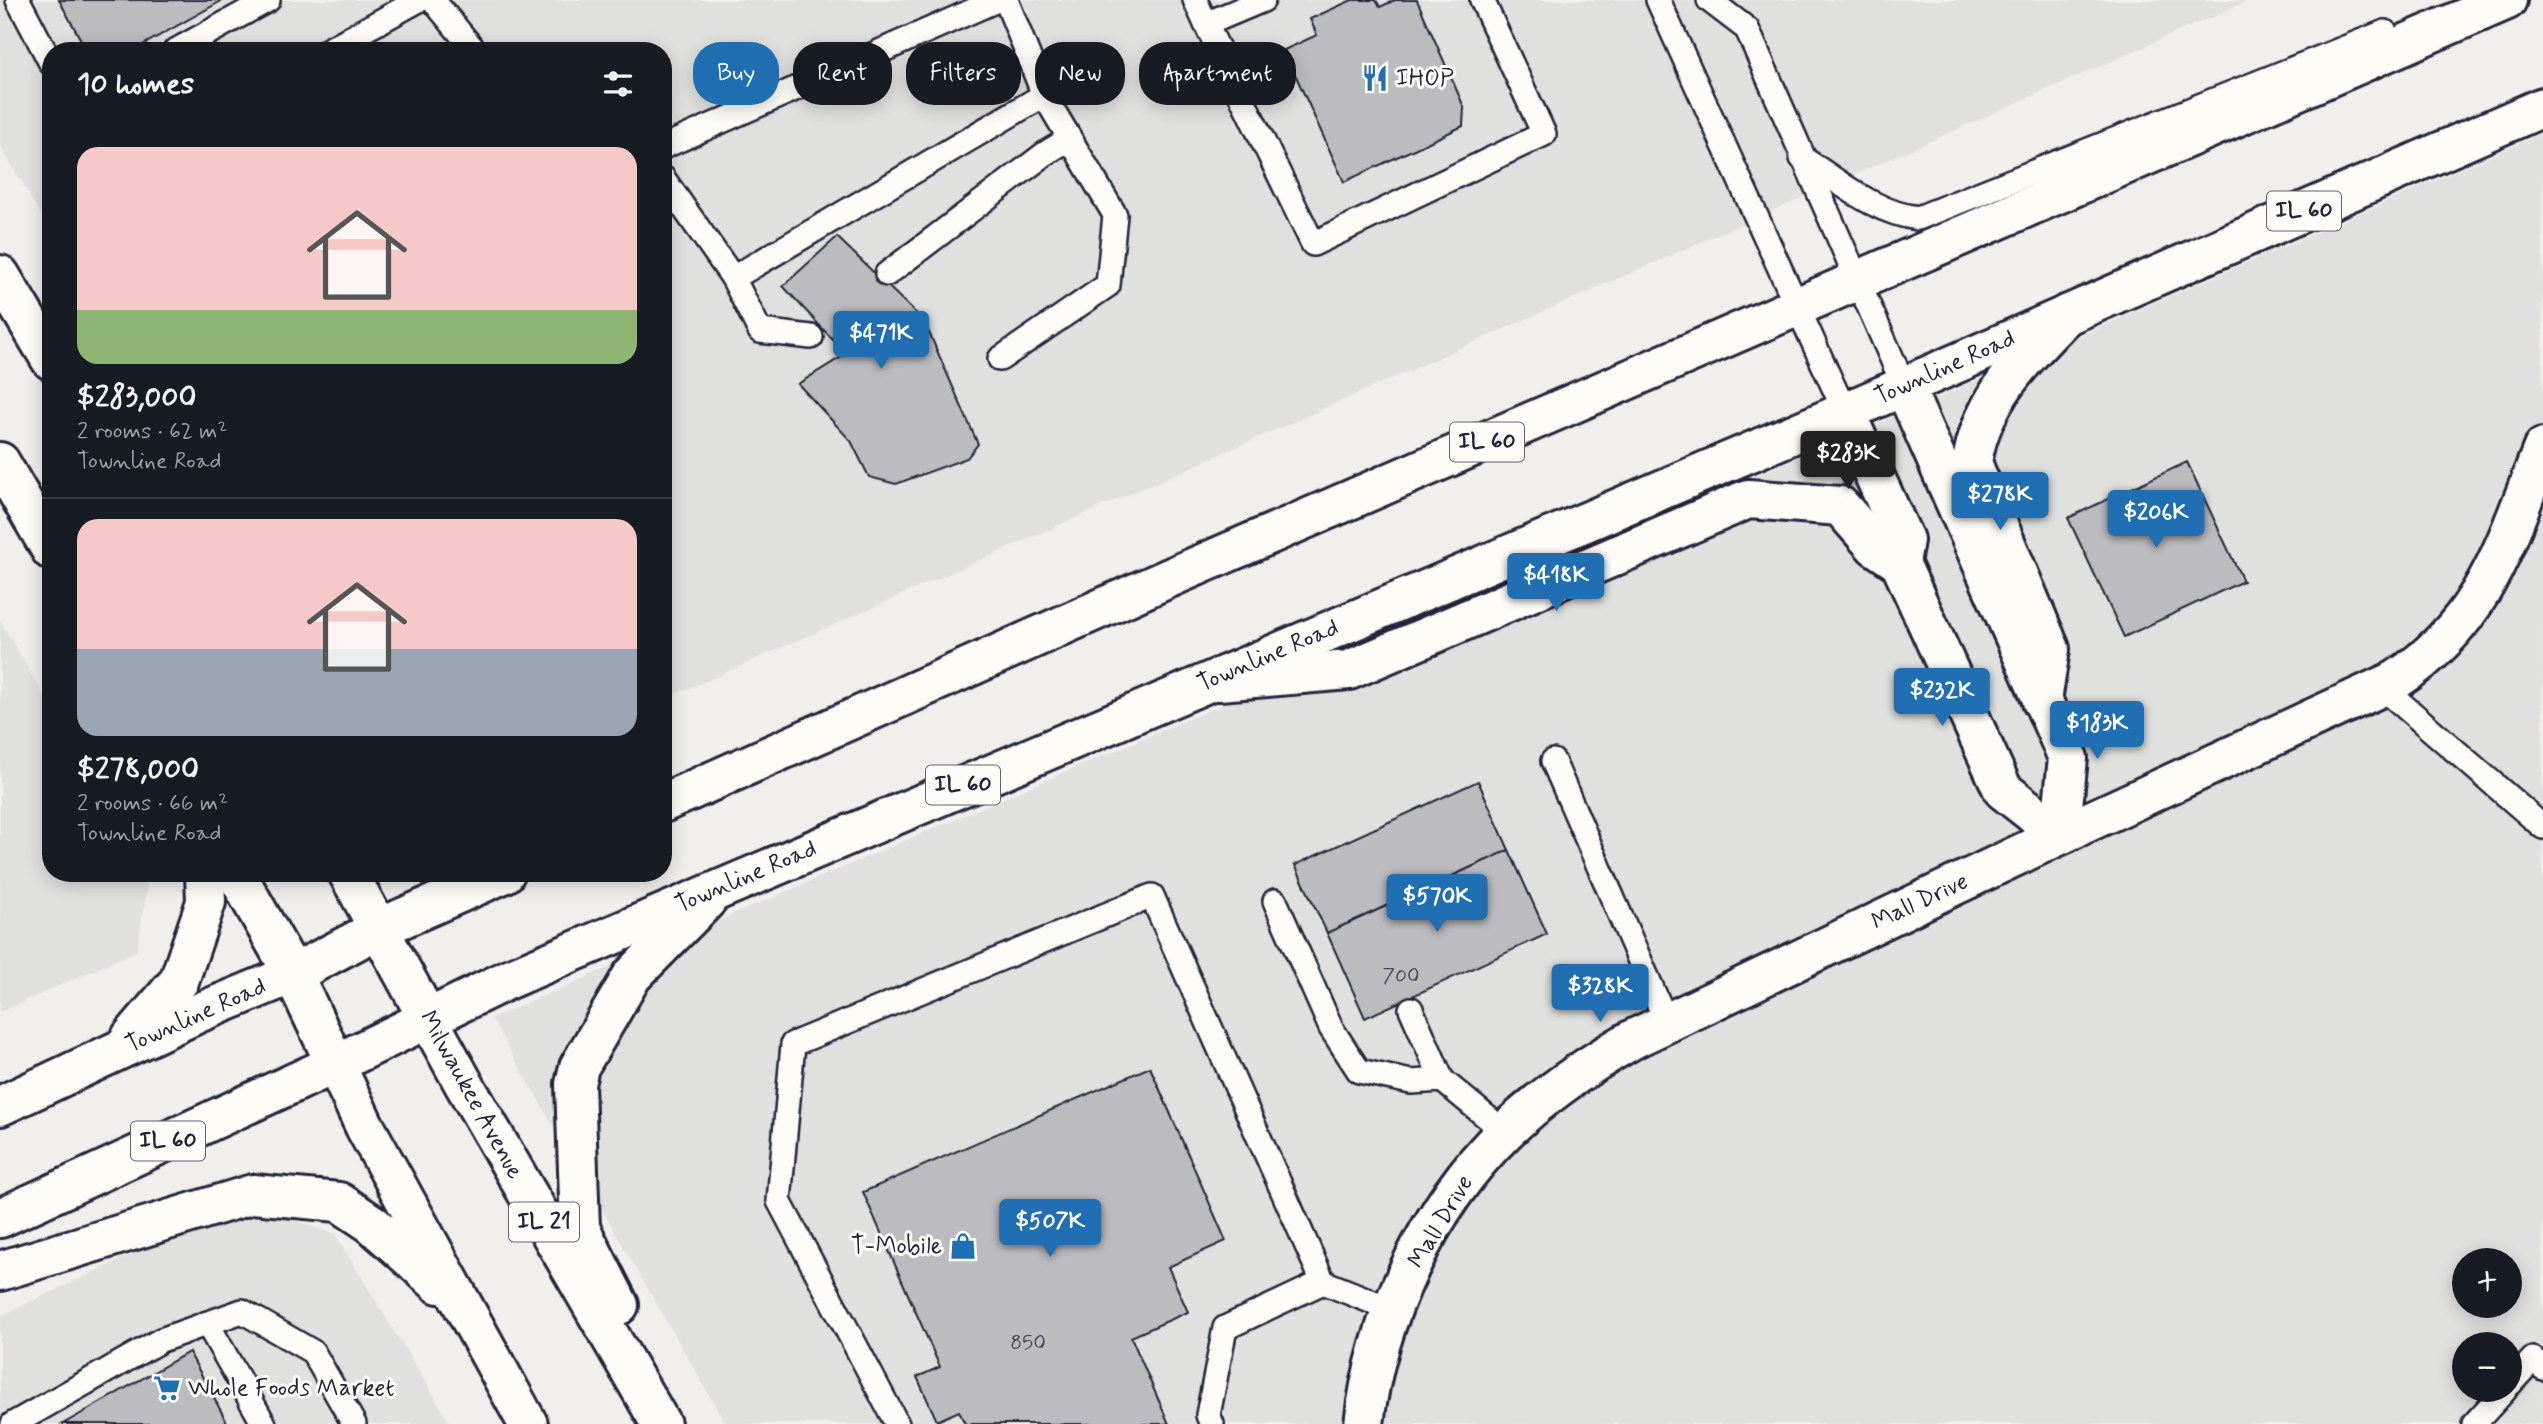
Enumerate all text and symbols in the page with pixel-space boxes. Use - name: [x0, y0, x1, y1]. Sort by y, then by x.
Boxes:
- chip: Buy: [693, 42, 779, 105]
- chip: Rent: [793, 42, 892, 105]
- chip: Filters: [906, 42, 1021, 105]
- chip: New: [1035, 42, 1125, 105]
- chip: Apartment: [1139, 42, 1296, 105]
- restaurant icon: IHOP: [1360, 63, 1390, 93]
- place label: IHOP: [1396, 63, 1454, 94]
- text: 10 homes: [77, 65, 194, 104]
- icon: filters: [599, 65, 637, 103]
- icon: home: [294, 192, 420, 318]
- road number: IL 60: [2267, 192, 2341, 230]
- pin: $471K: [832, 312, 930, 371]
- text: $471K: [849, 319, 913, 349]
- street label: Townline Road: [1870, 323, 2020, 413]
- text: $283,000: [77, 378, 197, 417]
- text: 2 rooms · 62 m²: [77, 417, 228, 447]
- road number: IL 60: [1450, 422, 1524, 462]
- pin: $283K: [1799, 432, 1897, 491]
- text: $283K: [1816, 439, 1880, 469]
- text: Townline Road: [77, 447, 222, 477]
- pin: $278K: [1951, 472, 2049, 532]
- text: $278K: [1967, 480, 2033, 510]
- pin: $206K: [2107, 490, 2205, 550]
- text: $206K: [2123, 498, 2189, 528]
- pin: $418K: [1507, 554, 1605, 613]
- text: $418K: [1523, 561, 1589, 591]
- icon: home: [294, 564, 420, 690]
- street label: Townline Road: [1193, 612, 1343, 700]
- pin: $232K: [1893, 668, 1991, 728]
- text: $232K: [1910, 676, 1974, 706]
- pin: $183K: [2048, 702, 2146, 761]
- text: $183K: [2066, 709, 2128, 739]
- text: $278,000: [77, 750, 199, 789]
- road number: IL 60: [926, 765, 1000, 804]
- text: 2 rooms · 66 m²: [77, 789, 228, 819]
- text: Townline Road: [77, 819, 222, 849]
- street label: Townline Road: [671, 833, 821, 921]
- street label: Mall Drive: [1867, 866, 1973, 938]
- pin: $570K: [1388, 874, 1486, 934]
- text: $570K: [1403, 882, 1471, 912]
- house number: 700: [1382, 962, 1420, 990]
- pin: $328K: [1551, 964, 1649, 1024]
- street label: Townline Road: [121, 971, 271, 1061]
- text: $328K: [1568, 972, 1632, 1002]
- street label: Milwaukee Avenue: [412, 1005, 530, 1185]
- road number: IL 60: [131, 1122, 205, 1160]
- street label: Mall Drive: [1401, 1170, 1481, 1274]
- pin: $507K: [1001, 1200, 1099, 1259]
- road number: IL 21: [509, 1203, 579, 1242]
- text: $507K: [1015, 1207, 1085, 1237]
- place label: T-Mobile: [851, 1231, 942, 1262]
- shop icon: T-Mobile: [948, 1231, 978, 1261]
- map controls: [2452, 1248, 2522, 1402]
- button: +: [2452, 1248, 2522, 1318]
- house number: 850: [1010, 1329, 1046, 1357]
- button: −: [2452, 1332, 2522, 1402]
- supermarket icon: Whole Foods Market: [152, 1373, 182, 1403]
- place label: Whole Foods Market: [188, 1373, 394, 1404]

